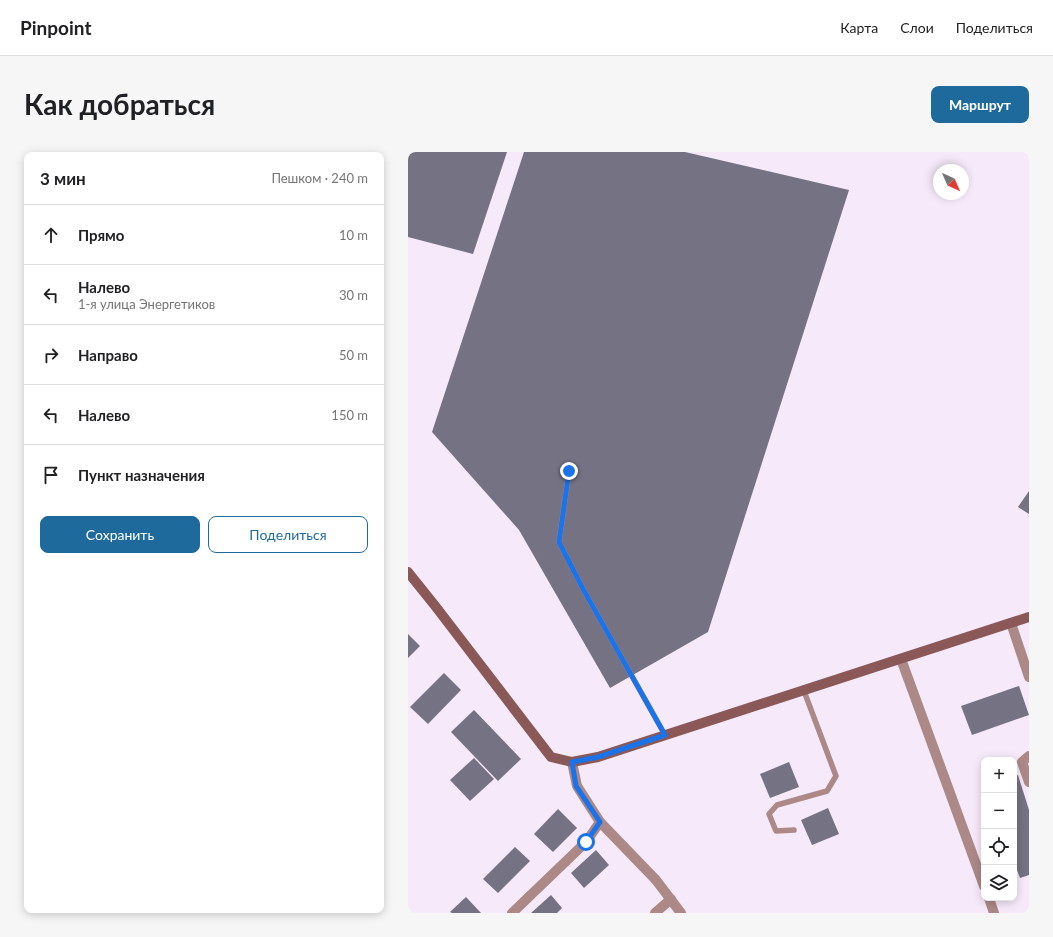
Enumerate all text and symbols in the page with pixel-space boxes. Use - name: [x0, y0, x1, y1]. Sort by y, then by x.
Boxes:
- text: Pinpoint: [20, 16, 91, 39]
- text: Карта: [840, 19, 878, 36]
- text: Слои: [900, 19, 934, 36]
- text: Поделиться: [956, 19, 1033, 36]
- button: Маршрут: [931, 86, 1029, 123]
- text: Как добраться: [24, 87, 215, 121]
- north arrow: [933, 164, 969, 200]
- text: 3 мин: [40, 168, 86, 189]
- text: Пешком · 240 m: [271, 170, 368, 186]
- icon: ahead: [40, 224, 62, 246]
- text: Прямо: [78, 226, 124, 244]
- text: 10 m: [339, 227, 368, 243]
- text: Налево: [78, 278, 130, 296]
- icon: left: [40, 284, 62, 306]
- text: 30 m: [339, 287, 368, 303]
- text: 1-я улица Энергетиков: [78, 296, 215, 312]
- icon: right: [40, 344, 62, 366]
- text: Направо: [78, 346, 138, 364]
- text: 50 m: [339, 347, 368, 363]
- icon: left: [40, 404, 62, 426]
- text: Налево: [78, 406, 130, 424]
- text: 150 m: [331, 407, 368, 423]
- route end: [560, 462, 578, 480]
- icon: arrive: [40, 464, 62, 486]
- text: Пункт назначения: [78, 466, 205, 484]
- button: Сохранить: [40, 516, 200, 553]
- button: Поделиться: [208, 516, 368, 553]
- map controls: [981, 757, 1017, 901]
- button: +: [981, 757, 1017, 793]
- button: −: [981, 793, 1017, 829]
- button: locate: [981, 829, 1017, 865]
- route start: [577, 833, 595, 851]
- button: layers: [981, 865, 1017, 901]

